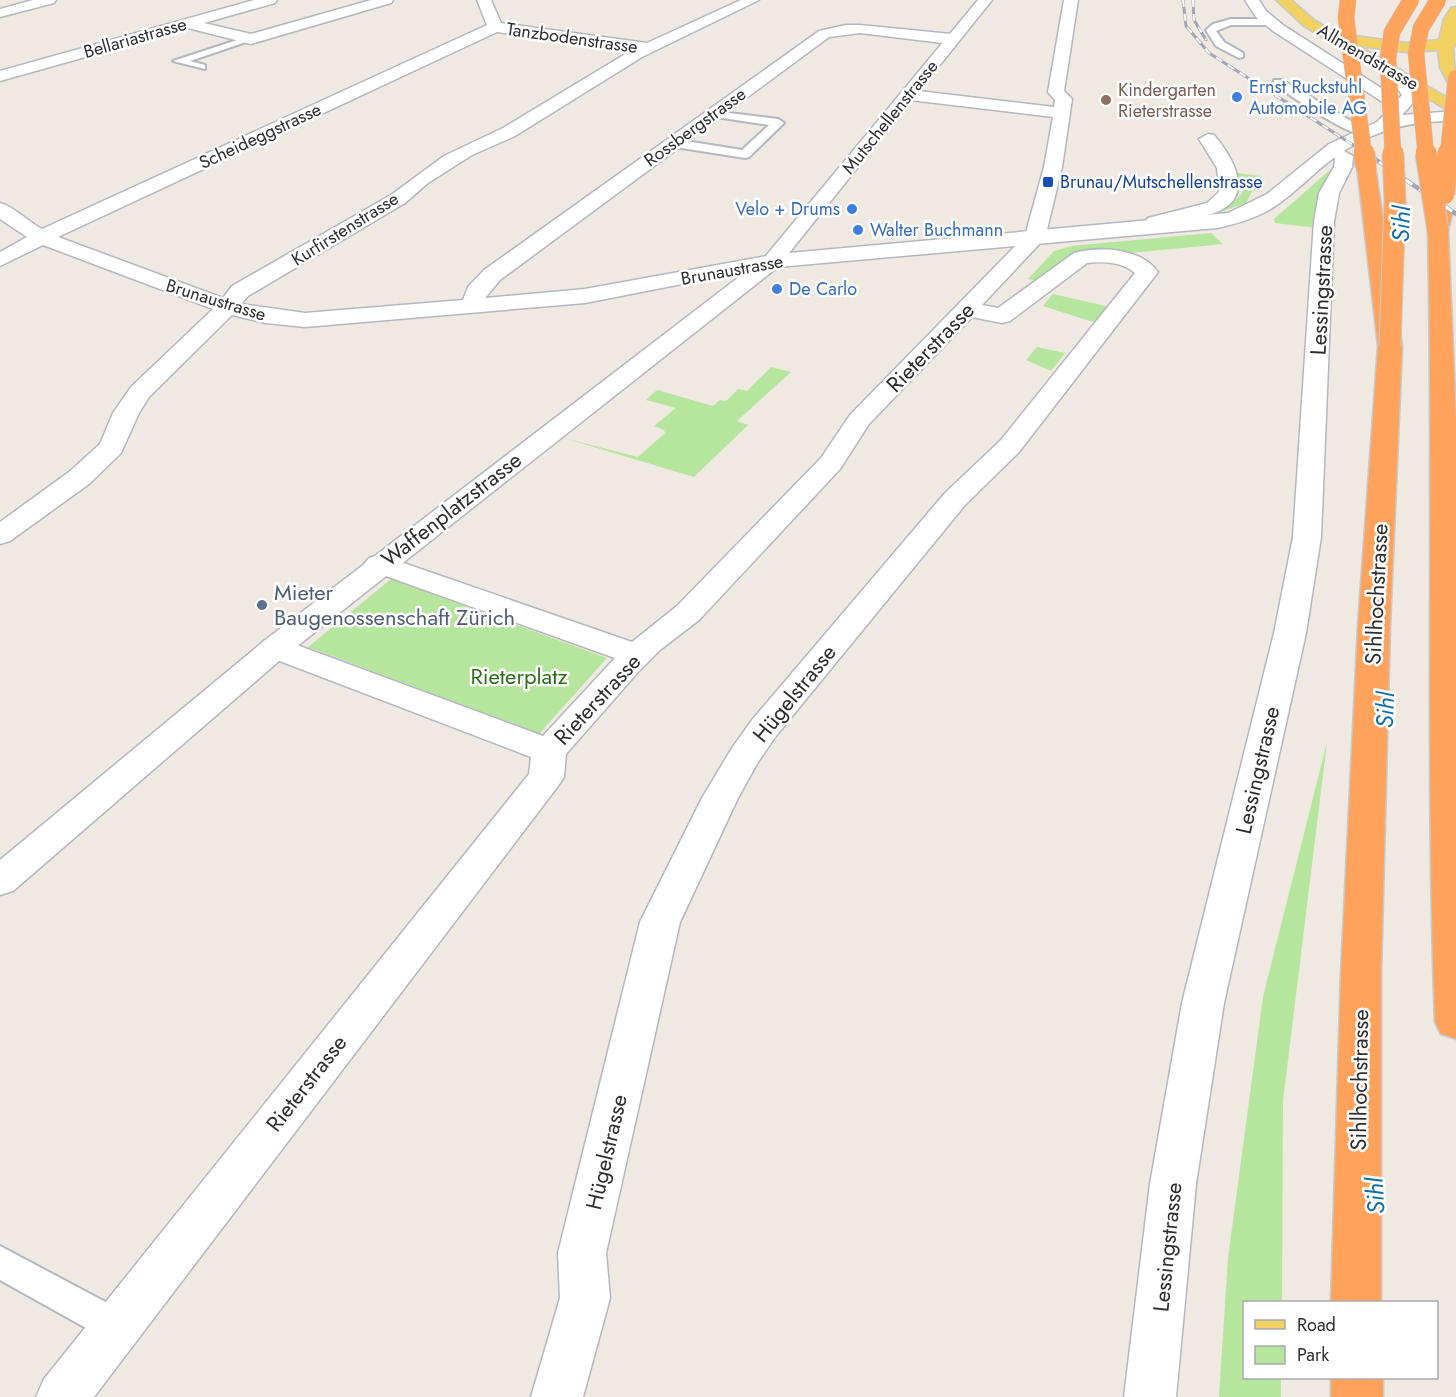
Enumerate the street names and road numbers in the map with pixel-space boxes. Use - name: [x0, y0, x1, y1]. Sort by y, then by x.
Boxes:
- street label: Bellariastrasse: [80, 11, 190, 65]
- street label: Tanzbodenstrasse: [505, 16, 639, 60]
- street label: Allmendstrasse: [1312, 17, 1424, 97]
- street label: Mutschellenstrasse: [836, 54, 944, 180]
- street label: Rossbergstrasse: [639, 81, 751, 173]
- street label: Scheideggstrasse: [195, 96, 325, 176]
- street label: Kurfirstenstrasse: [286, 186, 404, 272]
- street label: Lessingstrasse: [1302, 224, 1340, 356]
- street label: Brunaustrasse: [679, 248, 785, 292]
- street label: Brunaustrasse: [163, 272, 269, 328]
- street label: Rieterstrasse: [879, 295, 981, 399]
- street label: Waffenplatzstrasse: [374, 444, 528, 574]
- street label: Sihlhochstrasse: [1356, 523, 1396, 665]
- street label: Hügelstrasse: [745, 637, 843, 749]
- street label: Rieterstrasse: [546, 646, 648, 752]
- street label: Lessingstrasse: [1227, 703, 1287, 837]
- street label: Sihlhochstrasse: [1342, 1009, 1376, 1151]
- street label: Rieterstrasse: [258, 1028, 354, 1138]
- street label: Hügelstrasse: [577, 1091, 635, 1213]
- street label: Lessingstrasse: [1144, 1181, 1190, 1313]

